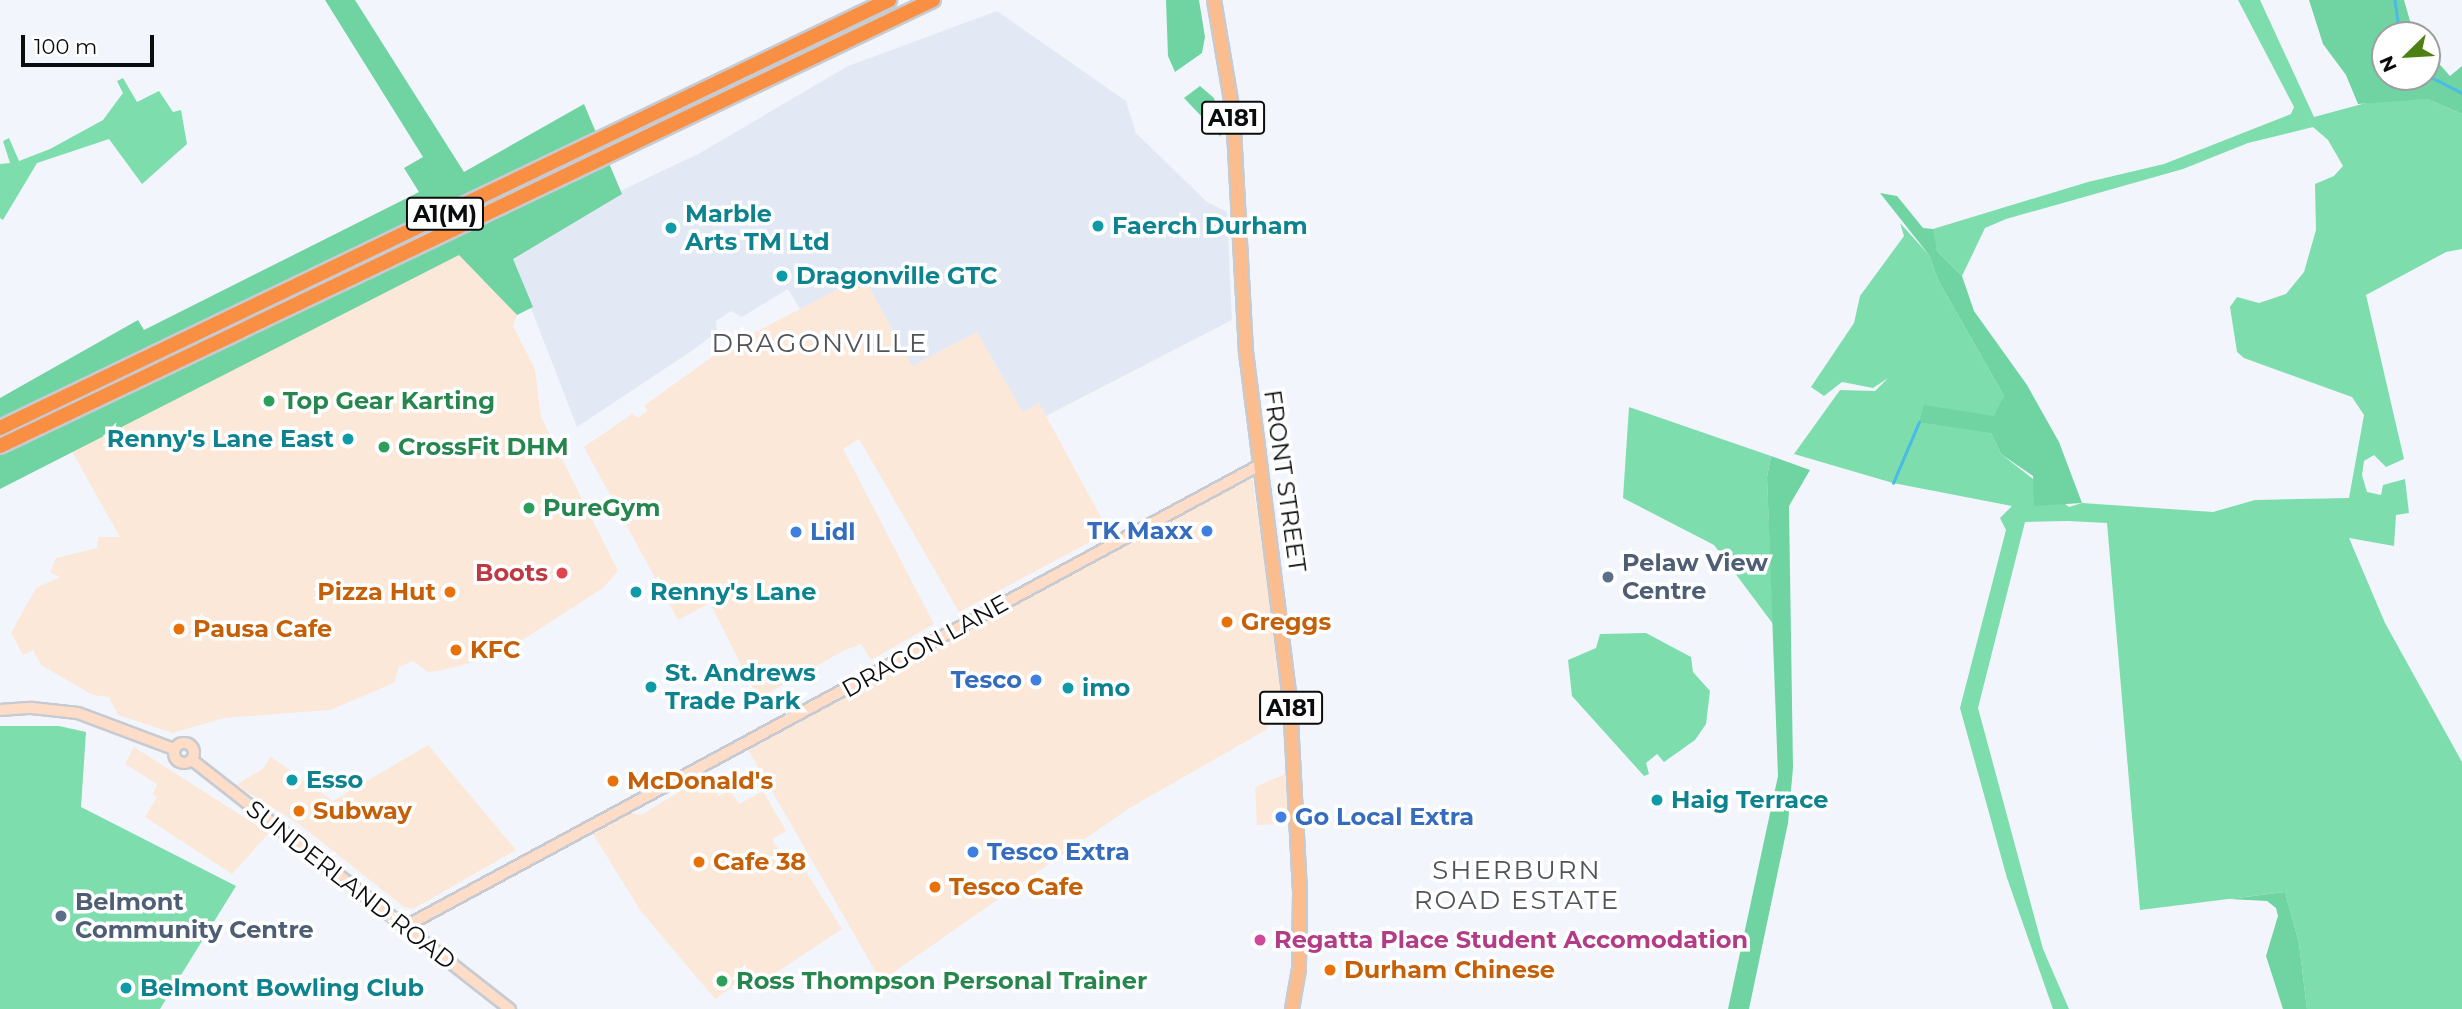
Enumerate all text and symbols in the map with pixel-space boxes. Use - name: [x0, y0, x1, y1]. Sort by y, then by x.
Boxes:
- scale bar: [24, 21, 158, 65]
- north arrow: [2371, 21, 2441, 91]
- text: 100 m: [34, 34, 97, 59]
- text: N: [2375, 52, 2402, 76]
- road number: A181: [1200, 99, 1266, 138]
- road number: A1(M): [405, 195, 485, 234]
- place label: Marble Arts TM Ltd: [685, 200, 830, 256]
- place label: Faerch Durham: [1112, 212, 1308, 240]
- marker: Faerch Durham: [1090, 218, 1106, 234]
- marker: Marble Arts TM Ltd: [663, 220, 679, 236]
- place label: Dragonville GTC: [796, 262, 997, 290]
- marker: Dragonville GTC: [774, 268, 790, 284]
- district label: DRAGONVILLE: [713, 328, 927, 360]
- place label: Top Gear Karting: [283, 387, 495, 415]
- street label: FRONT STREET: [1258, 388, 1312, 574]
- marker: Top Gear Karting: [261, 393, 277, 409]
- place label: Renny's Lane East: [107, 425, 334, 453]
- marker: Renny's Lane East: [340, 431, 356, 447]
- place label: CrossFit DHM: [398, 433, 569, 461]
- marker: CrossFit DHM: [376, 439, 392, 455]
- place label: PureGym: [543, 494, 660, 522]
- marker: PureGym: [521, 500, 537, 516]
- place label: TK Maxx: [1087, 517, 1193, 545]
- place label: Lidl: [810, 518, 856, 546]
- marker: TK Maxx: [1199, 523, 1215, 539]
- marker: Lidl: [788, 524, 804, 540]
- place label: Pelaw View Centre: [1622, 549, 1768, 605]
- place label: Boots: [475, 559, 548, 587]
- marker: Boots: [554, 565, 570, 581]
- marker: Pelaw View Centre: [1600, 569, 1616, 585]
- place label: Pizza Hut: [317, 578, 436, 606]
- place label: Renny's Lane: [650, 578, 816, 606]
- marker: Pizza Hut: [442, 584, 458, 600]
- marker: Renny's Lane: [628, 584, 644, 600]
- street label: DRAGON LANE: [837, 588, 1013, 704]
- place label: Greggs: [1241, 608, 1331, 636]
- marker: Greggs: [1219, 614, 1235, 630]
- place label: Pausa Cafe: [193, 615, 332, 643]
- marker: Pausa Cafe: [171, 621, 187, 637]
- place label: KFC: [470, 636, 520, 664]
- marker: KFC: [448, 642, 464, 658]
- place label: St. Andrews Trade Park: [665, 659, 816, 715]
- place label: Tesco: [951, 666, 1022, 694]
- marker: Tesco: [1028, 672, 1044, 688]
- place label: imo: [1082, 674, 1130, 702]
- marker: St. Andrews Trade Park: [643, 679, 659, 695]
- marker: imo: [1060, 680, 1076, 696]
- road number: A181: [1258, 688, 1324, 728]
- place label: Esso: [306, 766, 363, 794]
- place label: McDonald's: [627, 767, 773, 795]
- marker: Esso: [284, 772, 300, 788]
- marker: McDonald's: [605, 773, 621, 789]
- place label: Haig Terrace: [1671, 786, 1828, 814]
- marker: Haig Terrace: [1649, 792, 1665, 808]
- street label: SUNDERLAND ROAD: [241, 794, 461, 976]
- place label: Subway: [313, 797, 412, 825]
- marker: Subway: [291, 803, 307, 819]
- place label: Go Local Extra: [1295, 803, 1474, 831]
- marker: Go Local Extra: [1273, 809, 1289, 825]
- place label: Tesco Extra: [987, 838, 1130, 866]
- marker: Tesco Extra: [965, 844, 981, 860]
- place label: Cafe 38: [713, 848, 806, 876]
- marker: Cafe 38: [691, 854, 707, 870]
- district label: SHERBURN ROAD ESTATE: [1415, 855, 1619, 917]
- place label: Tesco Cafe: [949, 873, 1083, 901]
- marker: Tesco Cafe: [927, 879, 943, 895]
- place label: Belmont Community Centre: [75, 888, 314, 944]
- marker: Belmont Community Centre: [53, 908, 69, 924]
- place label: Regatta Place Student Accomodation: [1274, 926, 1748, 954]
- marker: Regatta Place Student Accomodation: [1252, 932, 1268, 948]
- place label: Durham Chinese: [1344, 956, 1555, 984]
- marker: Durham Chinese: [1322, 962, 1338, 978]
- place label: Ross Thompson Personal Trainer: [736, 967, 1147, 995]
- marker: Ross Thompson Personal Trainer: [714, 973, 730, 989]
- place label: Belmont Bowling Club: [140, 974, 424, 1002]
- marker: Belmont Bowling Club: [118, 980, 134, 996]

